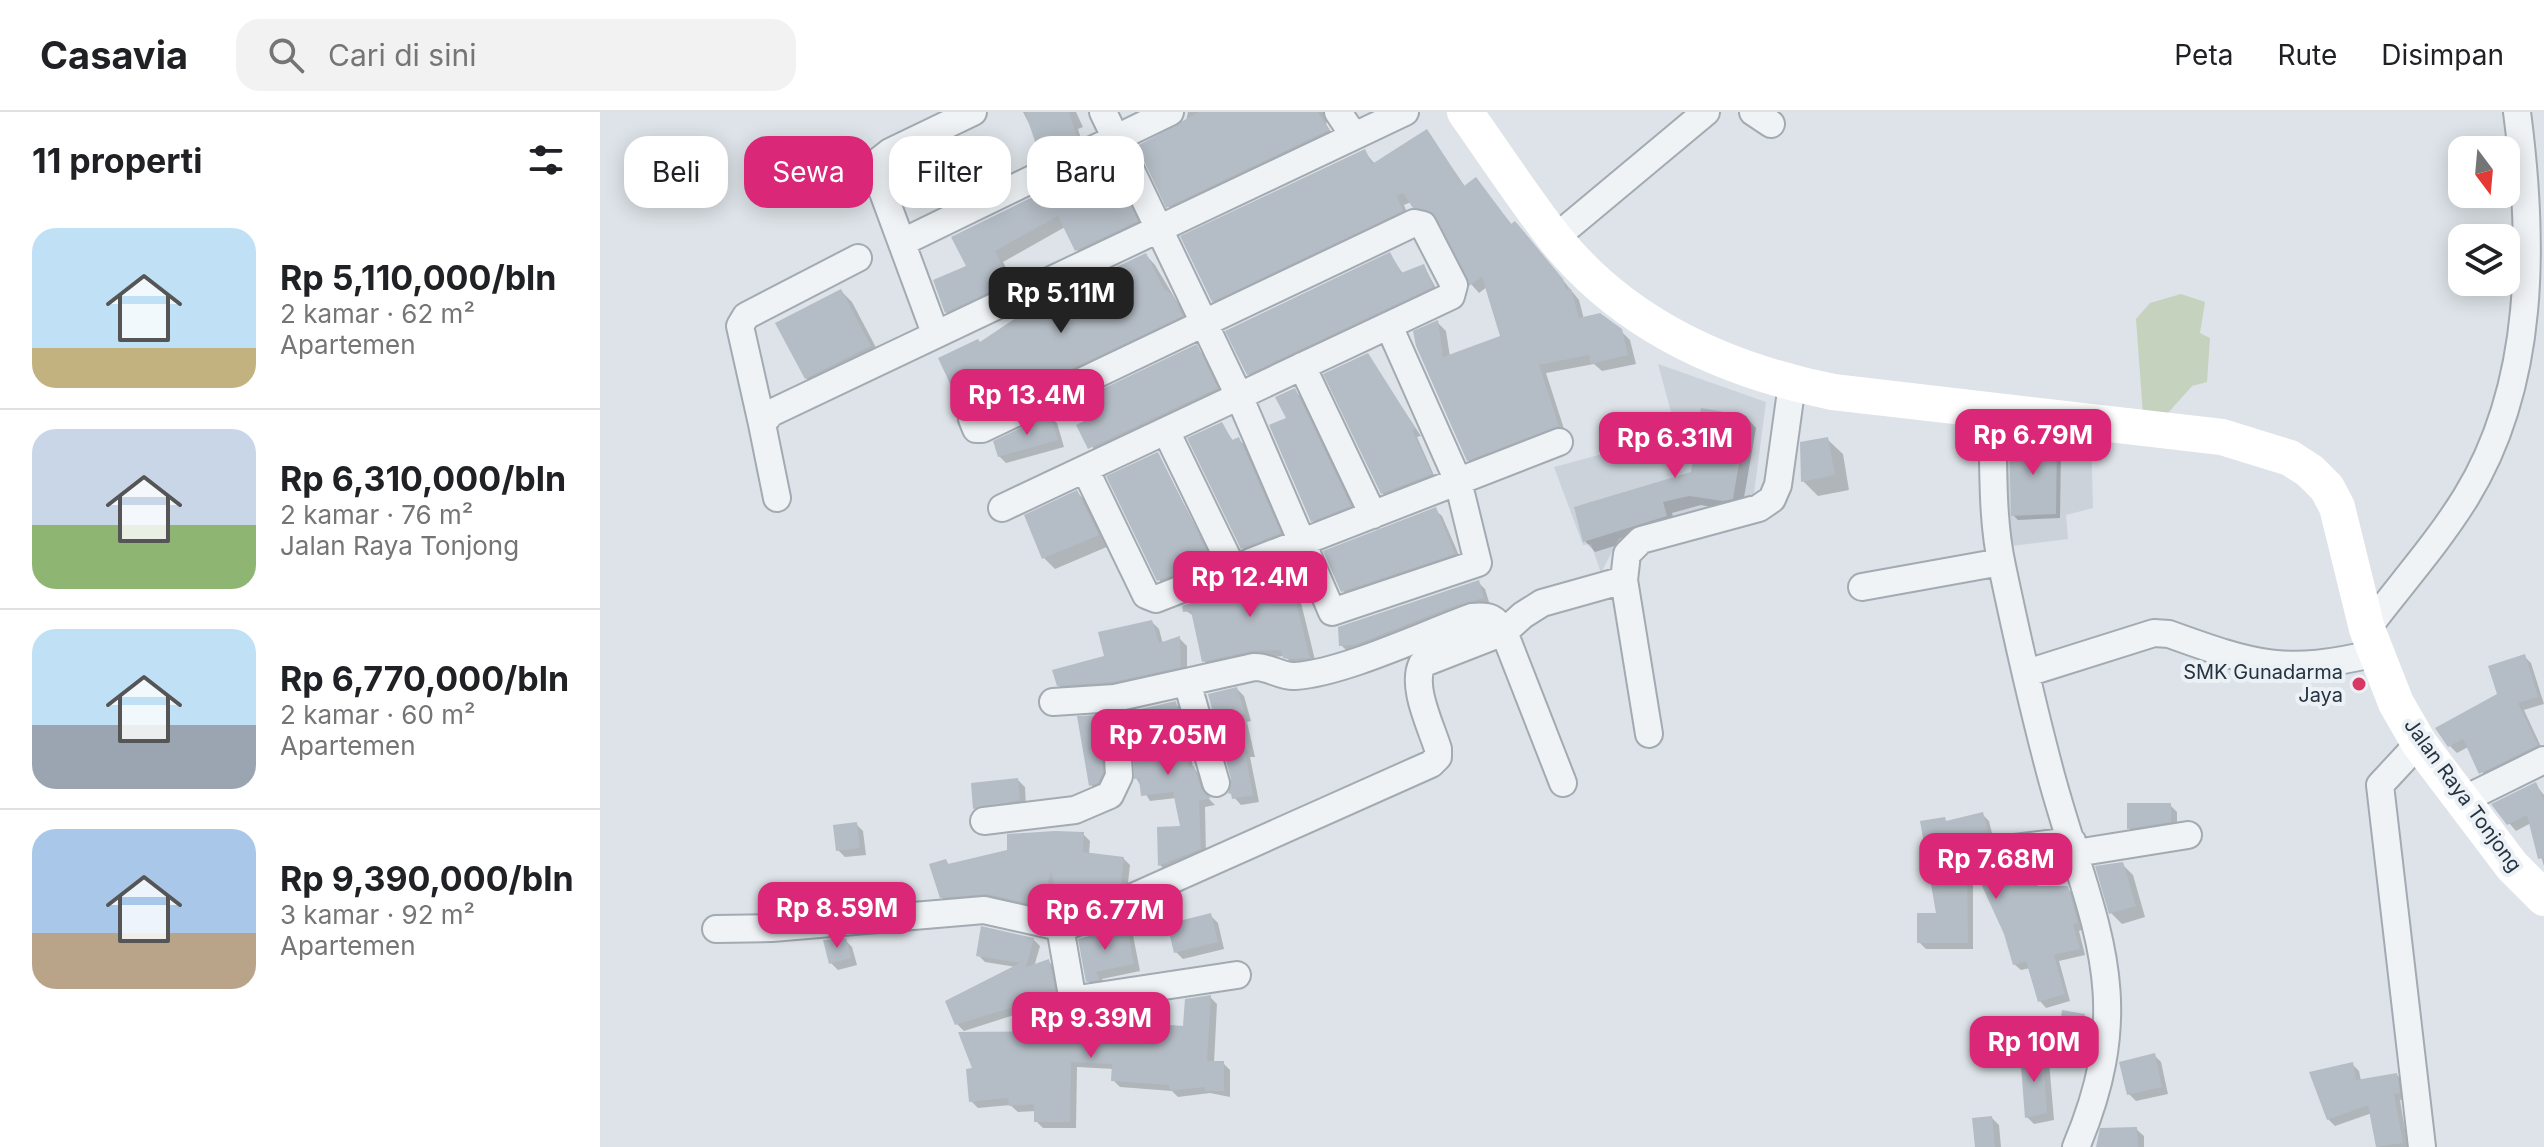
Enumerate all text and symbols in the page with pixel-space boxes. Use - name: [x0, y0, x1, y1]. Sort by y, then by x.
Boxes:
- search box: [236, 19, 796, 91]
- text: Casavia: [40, 32, 188, 78]
- icon: search: [264, 33, 308, 77]
- text: Cari di sini: [328, 37, 476, 73]
- text: Peta: [2174, 38, 2233, 72]
- text: Rute: [2277, 38, 2337, 72]
- text: Disimpan: [2381, 38, 2504, 72]
- chip: Beli: [624, 136, 728, 208]
- chip: Sewa: [744, 136, 873, 208]
- chip: Filter: [889, 136, 1011, 208]
- chip: Baru: [1027, 136, 1144, 208]
- north arrow: [2448, 136, 2520, 208]
- map controls: [2448, 136, 2520, 296]
- icon: filters: [524, 138, 568, 182]
- text: 11 properti: [32, 140, 203, 181]
- button: layers: [2448, 224, 2520, 296]
- text: Rp 5,110,000/bln: [280, 257, 556, 298]
- icon: home: [96, 260, 192, 356]
- pin: Rp 5.11M: [978, 267, 1144, 335]
- text: Rp 5.11M: [1007, 277, 1115, 308]
- text: 2 kamar · 62 m²: [280, 298, 475, 329]
- text: Apartemen: [280, 329, 416, 360]
- pin: Rp 13.4M: [944, 369, 1110, 437]
- text: Rp 13.4M: [968, 379, 1086, 410]
- pin: Rp 6.79M: [1950, 409, 2116, 477]
- pin: Rp 6.31M: [1592, 412, 1758, 480]
- text: Rp 6.79M: [1973, 419, 2093, 450]
- text: Rp 6.31M: [1617, 422, 1733, 453]
- text: Rp 6,310,000/bln: [280, 458, 566, 499]
- icon: home: [96, 461, 192, 557]
- text: 2 kamar · 76 m²: [280, 499, 473, 530]
- text: Jalan Raya Tonjong: [280, 530, 519, 561]
- pin: Rp 12.4M: [1167, 551, 1333, 619]
- text: Rp 12.4M: [1191, 561, 1309, 592]
- text: Rp 6,770,000/bln: [280, 658, 569, 699]
- place label: SMK Gunadarma Jaya: [2183, 660, 2343, 707]
- icon: home: [96, 661, 192, 757]
- marker: SMK Gunadarma Jaya: [2350, 675, 2368, 693]
- text: 2 kamar · 60 m²: [280, 699, 475, 730]
- pin: Rp 7.05M: [1085, 709, 1251, 777]
- street label: Jalan Raya Tonjong: [2399, 714, 2527, 876]
- text: Rp 7.05M: [1109, 719, 1227, 750]
- text: Apartemen: [280, 730, 416, 761]
- pin: Rp 7.68M: [1913, 833, 2079, 901]
- text: Rp 7.68M: [1937, 843, 2055, 874]
- text: Rp 9,390,000/bln: [280, 858, 574, 899]
- icon: home: [96, 861, 192, 957]
- pin: Rp 8.59M: [754, 882, 920, 950]
- pin: Rp 6.77M: [1022, 884, 1188, 952]
- text: Rp 8.59M: [776, 892, 898, 923]
- text: Rp 6.77M: [1046, 894, 1164, 925]
- text: 3 kamar · 92 m²: [280, 899, 475, 930]
- text: Apartemen: [280, 930, 416, 961]
- pin: Rp 9.39M: [1008, 992, 1174, 1060]
- text: Rp 9.39M: [1030, 1002, 1152, 1033]
- pin: Rp 10M: [1969, 1016, 2099, 1084]
- text: Rp 10M: [1988, 1026, 2080, 1057]

